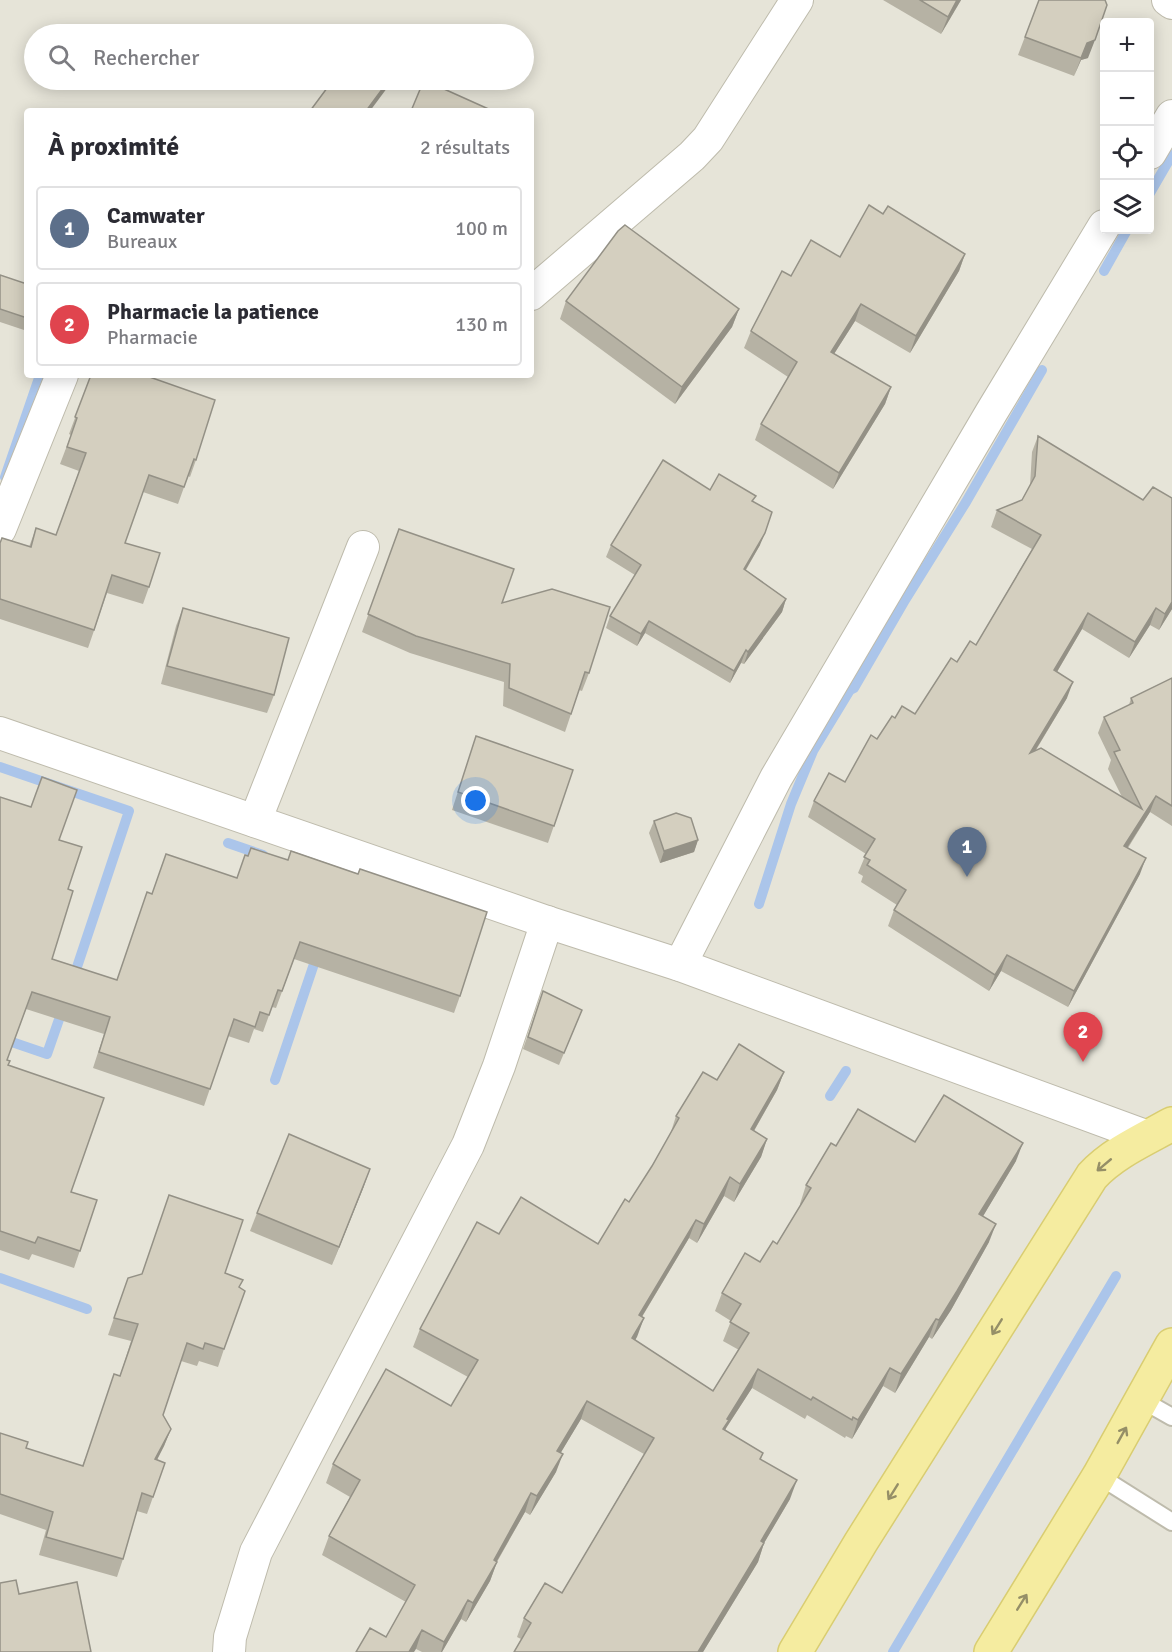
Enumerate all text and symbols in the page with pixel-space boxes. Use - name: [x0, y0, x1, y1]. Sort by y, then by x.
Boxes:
- map controls: [1100, 18, 1154, 234]
- button: +: [1100, 18, 1154, 72]
- search box: [24, 24, 534, 90]
- icon: search: [45, 41, 78, 74]
- text: Rechercher: [93, 44, 199, 71]
- button: −: [1100, 72, 1154, 126]
- button: locate: [1100, 126, 1154, 180]
- text: À proximité: [48, 131, 179, 163]
- text: 2 résultats: [420, 135, 510, 160]
- button: layers: [1100, 180, 1154, 234]
- text: Camwater: [107, 202, 205, 229]
- text: 1: [64, 216, 75, 241]
- text: 100 m: [455, 216, 508, 241]
- text: Bureaux: [107, 229, 177, 254]
- text: Pharmacie la patience: [107, 298, 319, 325]
- text: 2: [64, 312, 75, 337]
- text: 130 m: [455, 312, 508, 337]
- text: Pharmacie: [107, 325, 198, 350]
- your location: [461, 786, 490, 815]
- pin: 1: [948, 828, 986, 877]
- pin: 2: [1064, 1012, 1102, 1062]
- one-way arrow: [1097, 1158, 1112, 1172]
- one-way arrow: [990, 1318, 1002, 1335]
- one-way arrow: [1116, 1427, 1128, 1444]
- one-way arrow: [886, 1483, 898, 1500]
- one-way arrow: [1016, 1594, 1028, 1611]

